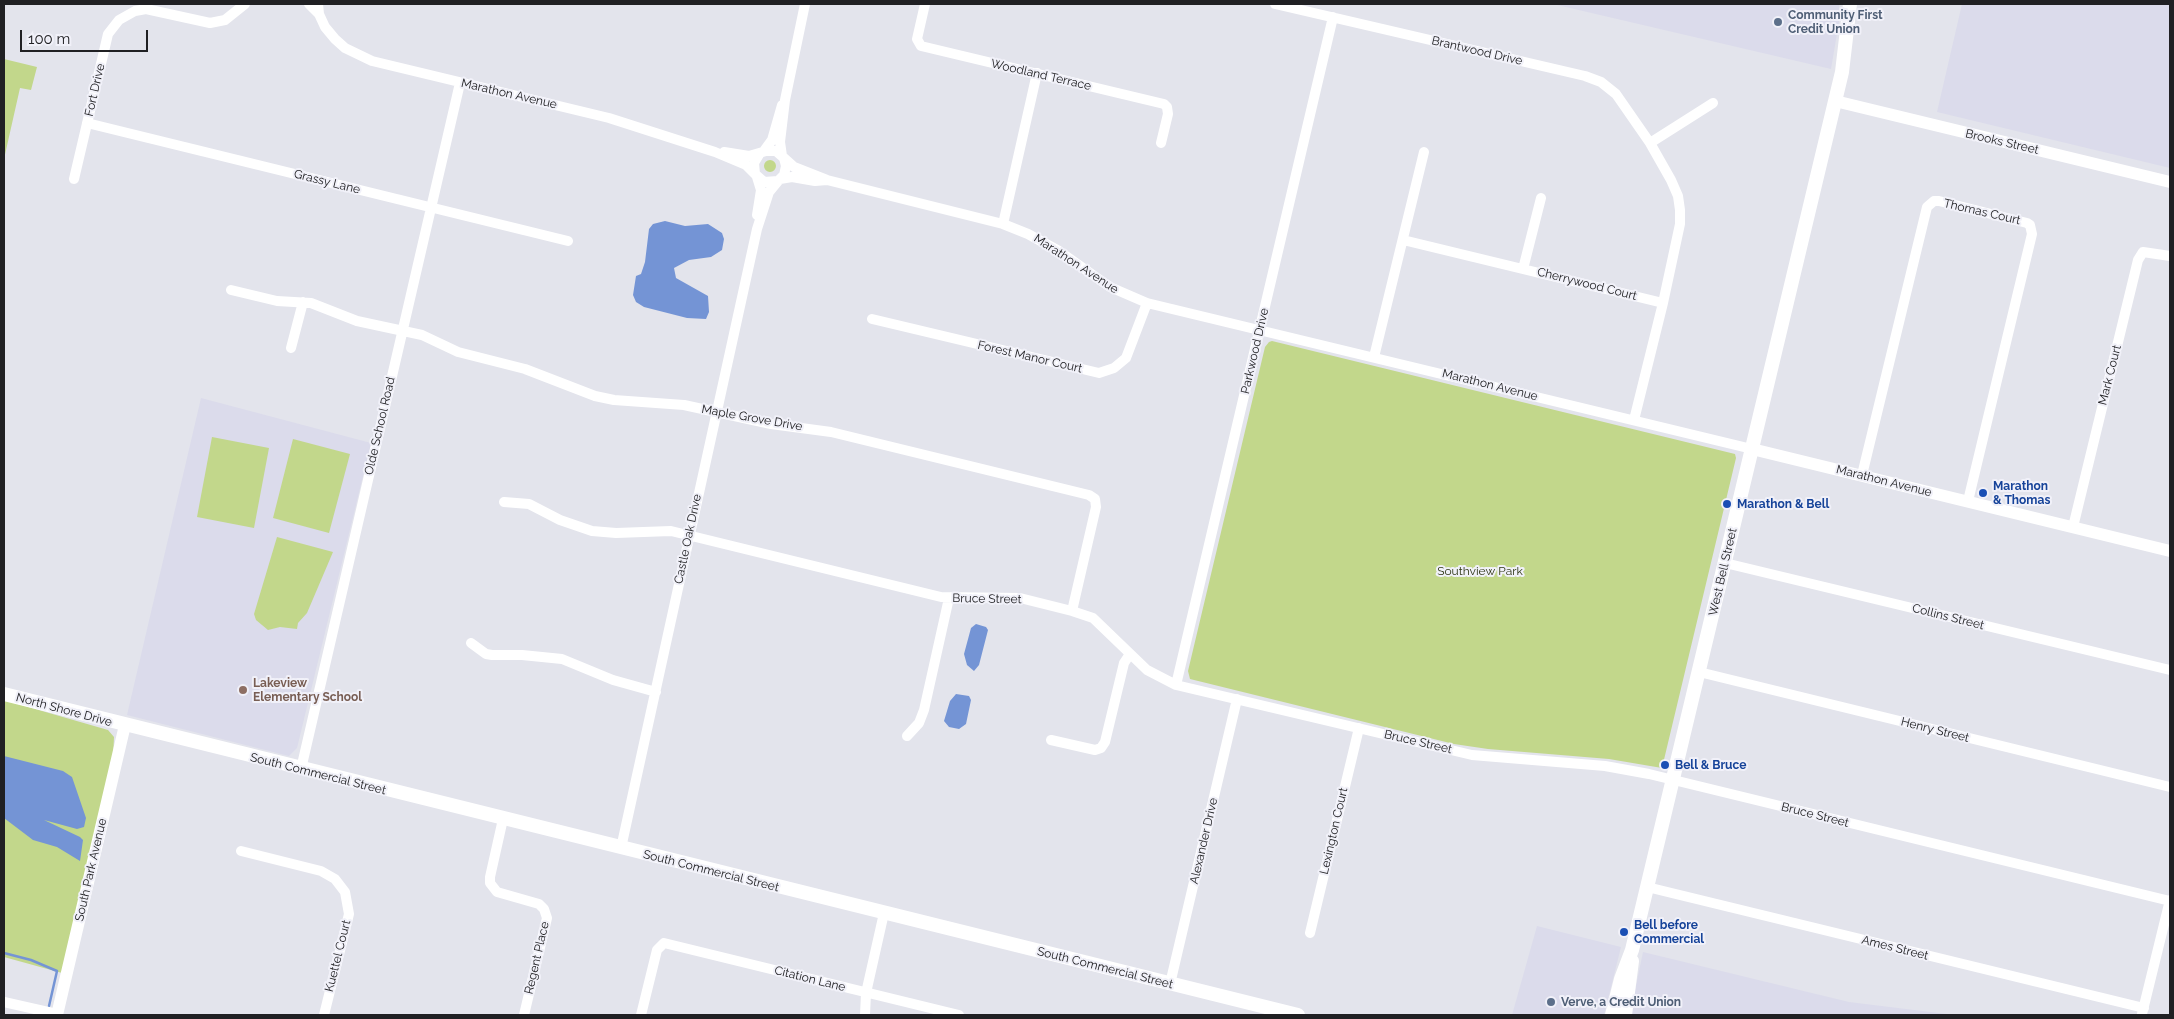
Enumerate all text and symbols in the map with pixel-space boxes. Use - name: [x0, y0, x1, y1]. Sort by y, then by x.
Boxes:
- place label: Community First Credit Union: [1788, 8, 1883, 36]
- marker: Community First Credit Union: [1772, 16, 1784, 28]
- scale bar: [22, 20, 150, 52]
- text: 100 m: [28, 30, 70, 48]
- street label: Brantwood Drive: [1430, 34, 1524, 68]
- street label: Woodland Terrace: [990, 56, 1092, 94]
- street label: Fort Drive: [82, 62, 108, 118]
- street label: Marathon Avenue: [460, 76, 558, 112]
- street label: Brooks Street: [1964, 127, 2040, 157]
- street label: Grassy Lane: [292, 167, 362, 197]
- street label: Thomas Court: [1942, 196, 2022, 228]
- street label: Marathon Avenue: [1031, 231, 1121, 297]
- street label: Cherrywood Court: [1536, 265, 1638, 303]
- street label: Parkwood Drive: [1238, 307, 1272, 395]
- street label: Forest Manor Court: [976, 338, 1084, 376]
- street label: Mark Court: [2096, 343, 2124, 407]
- street label: Marathon Avenue: [1441, 366, 1539, 404]
- street label: Olde School Road: [362, 376, 398, 476]
- street label: Maple Grove Drive: [700, 402, 804, 434]
- street label: Marathon Avenue: [1835, 462, 1933, 500]
- place label: Marathon & Thomas: [1993, 479, 2050, 507]
- marker: Marathon & Thomas: [1977, 487, 1989, 499]
- street label: Castle Oak Drive: [671, 493, 705, 585]
- place label: Marathon & Bell: [1737, 497, 1829, 511]
- marker: Marathon & Bell: [1721, 498, 1733, 510]
- street label: West Bell Street: [1706, 527, 1740, 617]
- park label: Southview Park: [1437, 564, 1523, 578]
- street label: Bruce Street: [952, 591, 1022, 607]
- street label: Collins Street: [1911, 601, 1985, 633]
- place label: Lakeview Elementary School: [253, 676, 362, 704]
- marker: Lakeview Elementary School: [237, 684, 249, 696]
- street label: North Shore Drive: [14, 690, 114, 730]
- street label: Henry Street: [1899, 715, 1971, 745]
- street label: Bruce Street: [1383, 727, 1453, 757]
- street label: South Commercial Street: [249, 750, 387, 798]
- place label: Bell & Bruce: [1675, 758, 1746, 772]
- marker: Bell & Bruce: [1659, 759, 1671, 771]
- street label: Lexington Court: [1317, 786, 1351, 876]
- street label: Alexander Drive: [1187, 796, 1221, 886]
- street label: Bruce Street: [1780, 800, 1850, 830]
- street label: South Park Avenue: [72, 817, 110, 923]
- street label: South Commercial Street: [642, 847, 780, 895]
- place label: Bell before Commercial: [1634, 918, 1704, 946]
- street label: Kuettel Court: [322, 919, 354, 993]
- street label: Regent Place: [522, 920, 552, 996]
- marker: Bell before Commercial: [1618, 926, 1630, 938]
- street label: Ames Street: [1860, 933, 1930, 963]
- street label: South Commercial Street: [1036, 944, 1174, 992]
- street label: Citation Lane: [773, 963, 847, 995]
- place label: Verve, a Credit Union: [1561, 995, 1681, 1009]
- marker: Verve, a Credit Union: [1545, 996, 1557, 1008]

